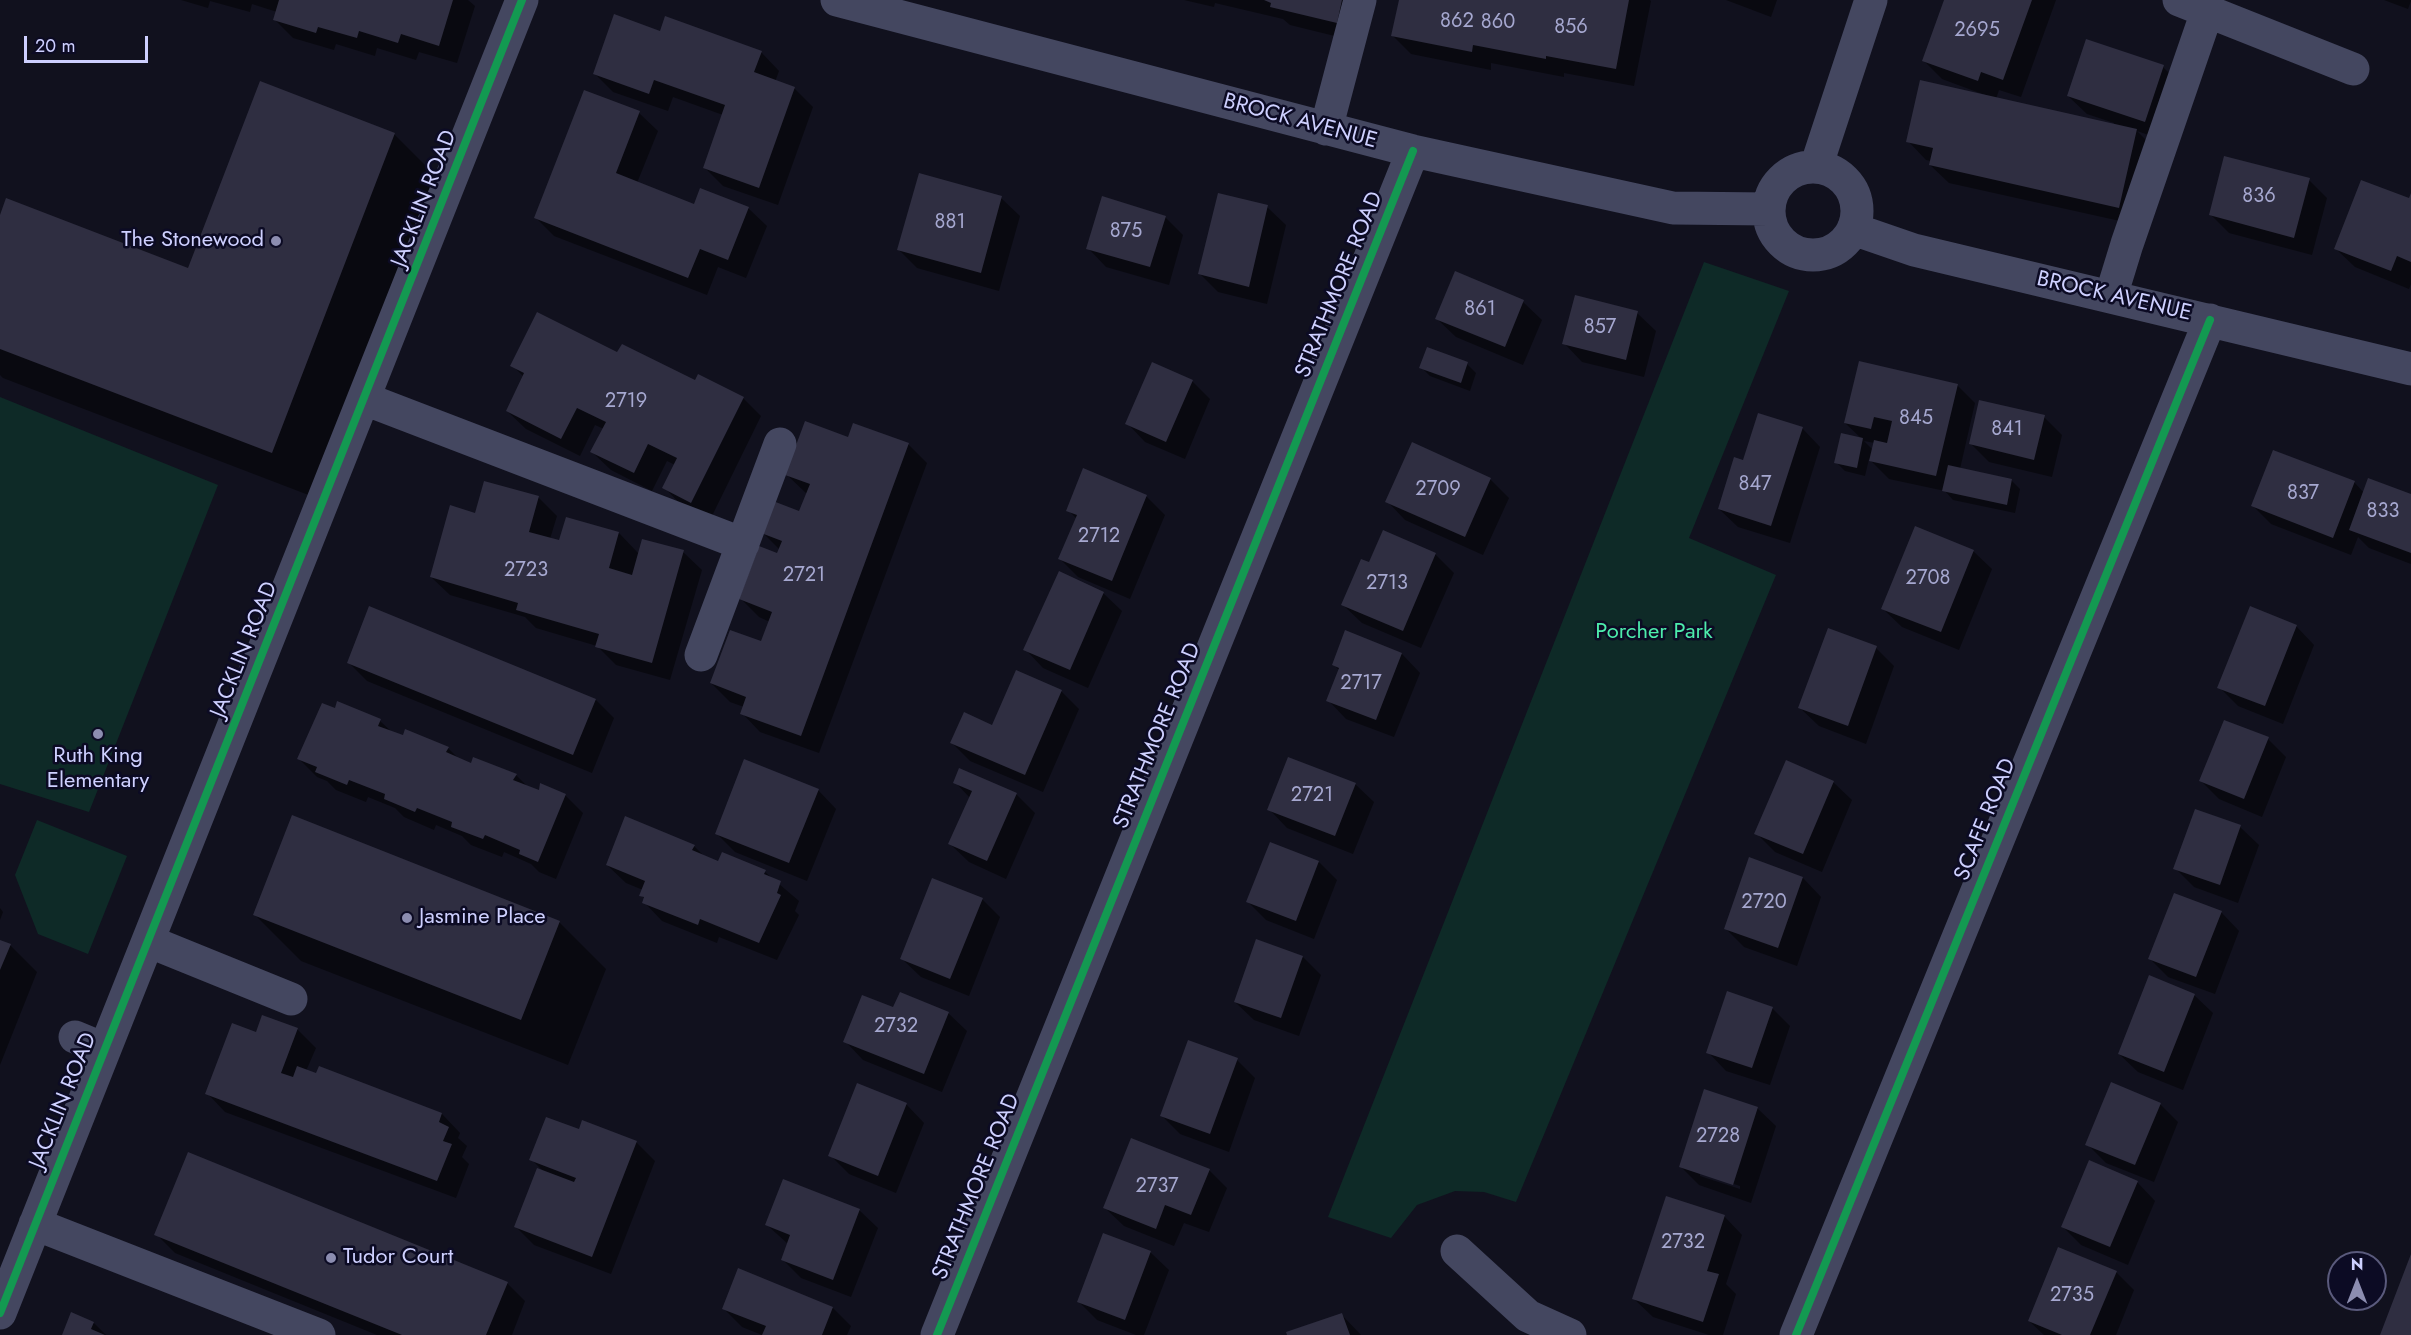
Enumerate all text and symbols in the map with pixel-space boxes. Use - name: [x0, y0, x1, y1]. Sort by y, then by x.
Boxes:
- house number: 862: [1440, 10, 1474, 34]
- house number: 860: [1481, 11, 1515, 35]
- house number: 856: [1554, 16, 1588, 40]
- house number: 2695: [1954, 19, 2000, 43]
- scale bar: [27, 24, 152, 62]
- text: 20 m: [35, 33, 75, 59]
- street label: BROCK AVENUE: [1220, 89, 1380, 155]
- street label: JACKLIN ROAD: [387, 127, 463, 271]
- house number: 836: [2242, 185, 2276, 209]
- street label: STRATHMORE ROAD: [1291, 188, 1389, 382]
- house number: 881: [935, 211, 965, 235]
- house number: 875: [1110, 220, 1142, 244]
- place label: The Stonewood: [121, 228, 264, 254]
- marker: The Stonewood: [269, 234, 283, 248]
- street label: BROCK AVENUE: [2034, 266, 2194, 328]
- house number: 861: [1464, 298, 1496, 322]
- house number: 857: [1584, 316, 1616, 340]
- house number: 2719: [605, 390, 647, 414]
- house number: 845: [1899, 407, 1933, 431]
- house number: 841: [1991, 418, 2023, 442]
- house number: 847: [1738, 473, 1772, 497]
- house number: 2709: [1415, 478, 1461, 502]
- house number: 837: [2287, 482, 2319, 506]
- house number: 833: [2367, 500, 2399, 524]
- house number: 2712: [1078, 525, 1120, 549]
- house number: 2723: [504, 559, 548, 583]
- house number: 2721: [783, 564, 825, 588]
- house number: 2708: [1906, 567, 1950, 591]
- house number: 2713: [1366, 572, 1408, 596]
- street label: JACKLIN ROAD: [206, 578, 284, 722]
- park label: Porcher Park: [1595, 620, 1713, 646]
- street label: STRATHMORE ROAD: [1109, 639, 1207, 833]
- house number: 2717: [1340, 672, 1382, 696]
- marker: Ruth King Elementary: [91, 727, 105, 741]
- place label: Ruth King Elementary: [47, 744, 149, 796]
- street label: SCAFE ROAD: [1949, 755, 2023, 885]
- house number: 2721: [1291, 784, 1333, 808]
- house number: 2720: [1741, 891, 1787, 915]
- place label: Jasmine Place: [419, 905, 546, 931]
- marker: Jasmine Place: [400, 911, 414, 925]
- house number: 2732: [874, 1015, 918, 1039]
- street label: JACKLIN ROAD: [25, 1029, 103, 1173]
- street label: STRATHMORE ROAD: [928, 1090, 1026, 1284]
- house number: 2728: [1696, 1125, 1740, 1149]
- house number: 2737: [1136, 1175, 1178, 1199]
- house number: 2732: [1661, 1231, 1705, 1255]
- place label: Tudor Court: [343, 1245, 453, 1271]
- marker: Tudor Court: [324, 1251, 338, 1265]
- north arrow: [2327, 1251, 2387, 1311]
- text: N: [2351, 1253, 2363, 1276]
- house number: 2735: [2050, 1284, 2094, 1308]

